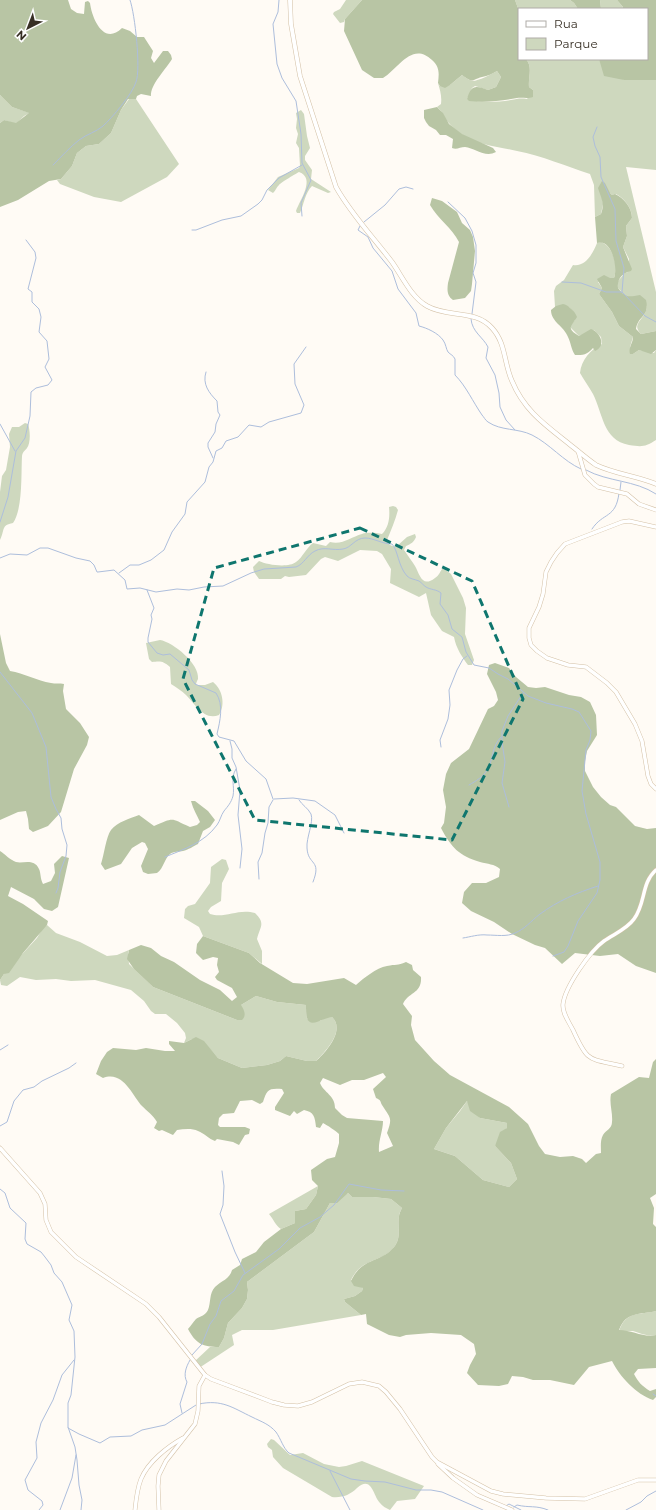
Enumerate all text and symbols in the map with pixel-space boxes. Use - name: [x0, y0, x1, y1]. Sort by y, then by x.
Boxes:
- north arrow: [8, 8, 48, 48]
- legend: [518, 8, 648, 60]
- text: Rua: [554, 16, 578, 31]
- text: N: [13, 27, 29, 44]
- text: Parque: [554, 36, 598, 51]

